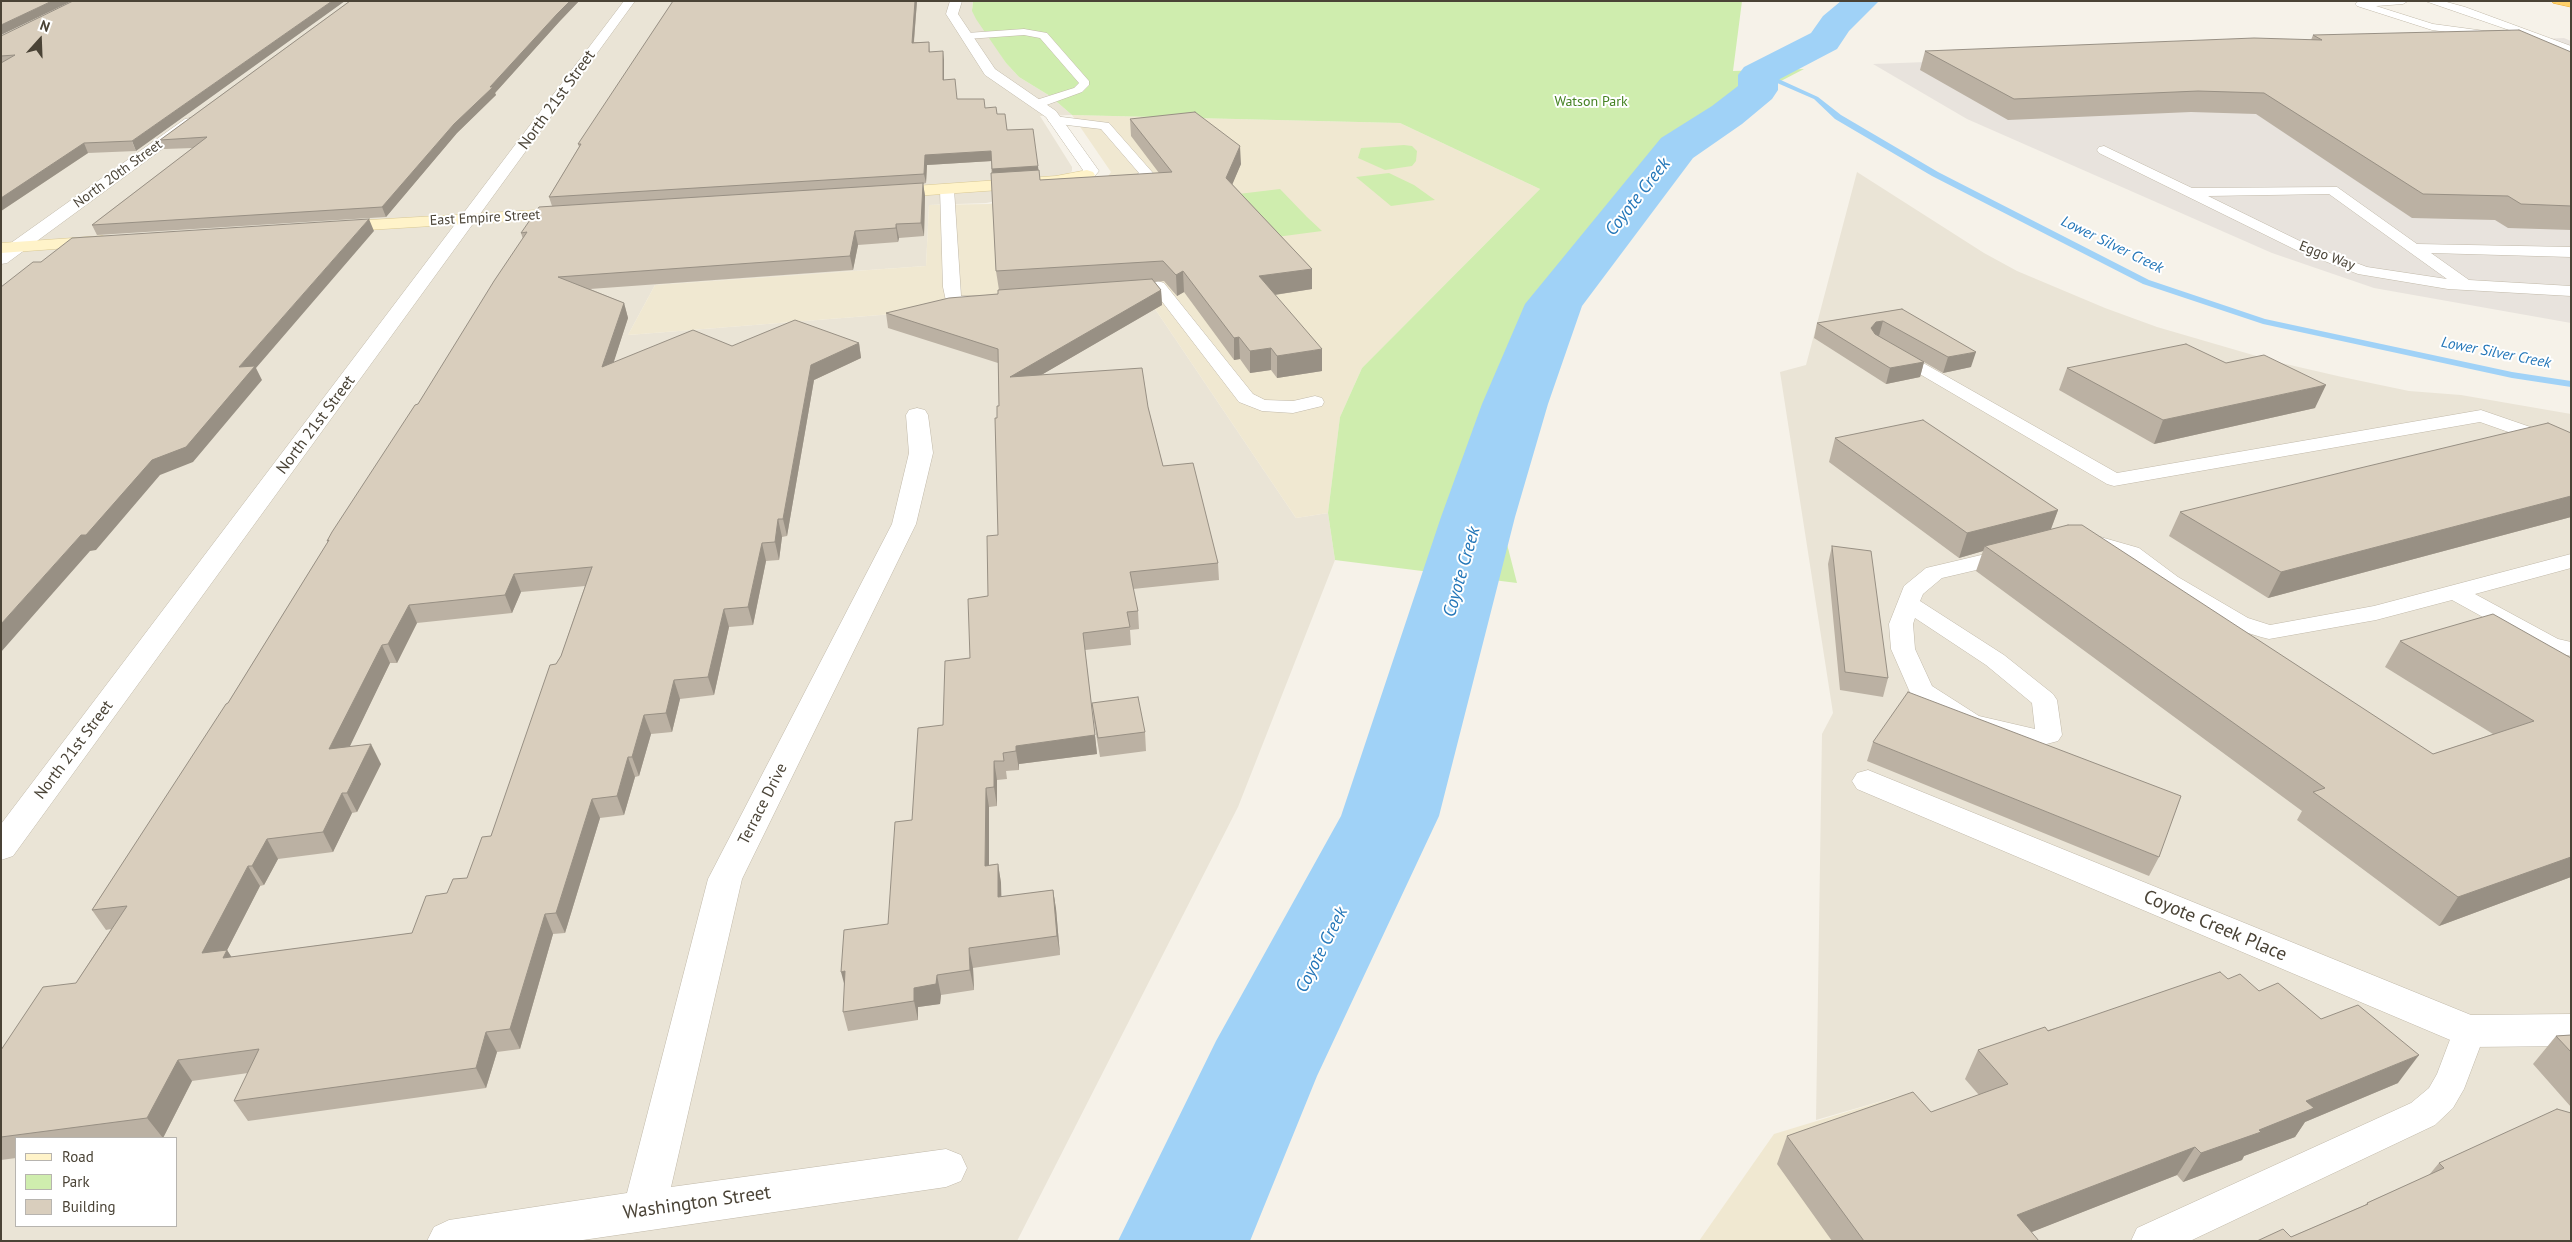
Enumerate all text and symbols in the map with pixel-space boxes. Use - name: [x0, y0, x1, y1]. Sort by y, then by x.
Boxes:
- north arrow: [15, 15, 65, 65]
- text: N: [38, 16, 53, 36]
- street label: North 21st Street: [514, 46, 600, 154]
- park label: Watson Park: [1554, 94, 1628, 110]
- street label: North 20th Street: [70, 136, 166, 212]
- water label: Coyote Creek: [1601, 154, 1675, 240]
- street label: East Empire Street: [429, 207, 541, 229]
- water label: Lower Silver Creek: [2058, 212, 2166, 278]
- street label: Eggo Way: [2297, 238, 2357, 274]
- water label: Lower Silver Creek: [2440, 334, 2552, 372]
- street label: North 21st Street: [273, 372, 359, 478]
- water label: Coyote Creek: [1439, 524, 1485, 620]
- street label: North 21st Street: [31, 697, 117, 803]
- street label: Terrace Drive: [734, 760, 792, 848]
- street label: Coyote Creek Place: [2140, 886, 2290, 966]
- water label: Coyote Creek: [1291, 904, 1353, 996]
- legend: [15, 1137, 178, 1227]
- text: Road: [62, 1147, 94, 1166]
- text: Park: [62, 1172, 90, 1191]
- street label: Washington Street: [622, 1181, 772, 1225]
- text: Building: [62, 1197, 116, 1216]

